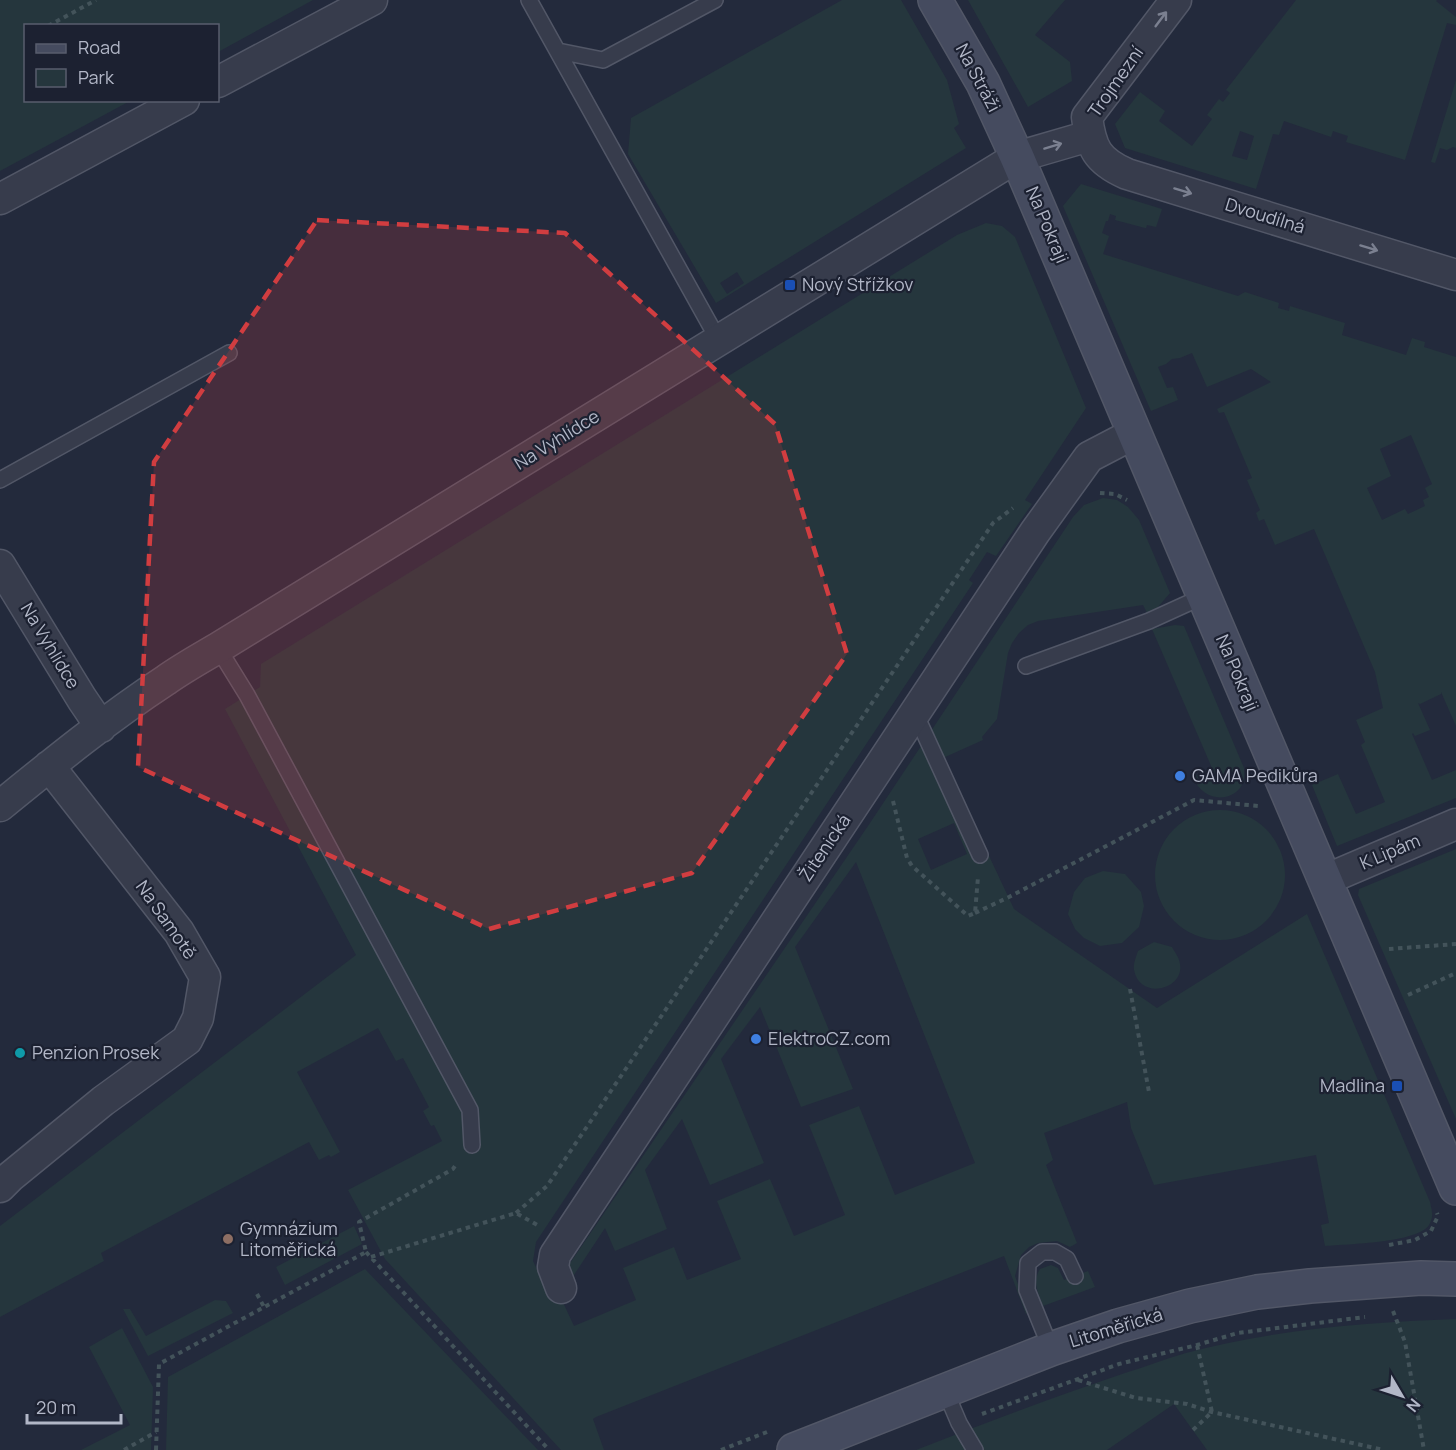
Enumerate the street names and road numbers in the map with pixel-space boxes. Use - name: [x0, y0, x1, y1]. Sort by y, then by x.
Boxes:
- street label: Na Stráži: [951, 39, 1007, 116]
- street label: Trojmezní: [1082, 41, 1148, 122]
- street label: Na Pokraji: [1021, 183, 1075, 267]
- street label: Dvoudílná: [1223, 192, 1308, 239]
- street label: Na Vyhlídce: [509, 403, 604, 475]
- street label: Na Vyhlídce: [16, 598, 86, 693]
- street label: Na Pokraji: [1211, 631, 1265, 715]
- street label: Žitenická: [793, 809, 855, 886]
- street label: K Lipám: [1356, 828, 1423, 874]
- street label: Na Samotě: [131, 875, 203, 963]
- street label: Litoměřická: [1066, 1301, 1165, 1353]

